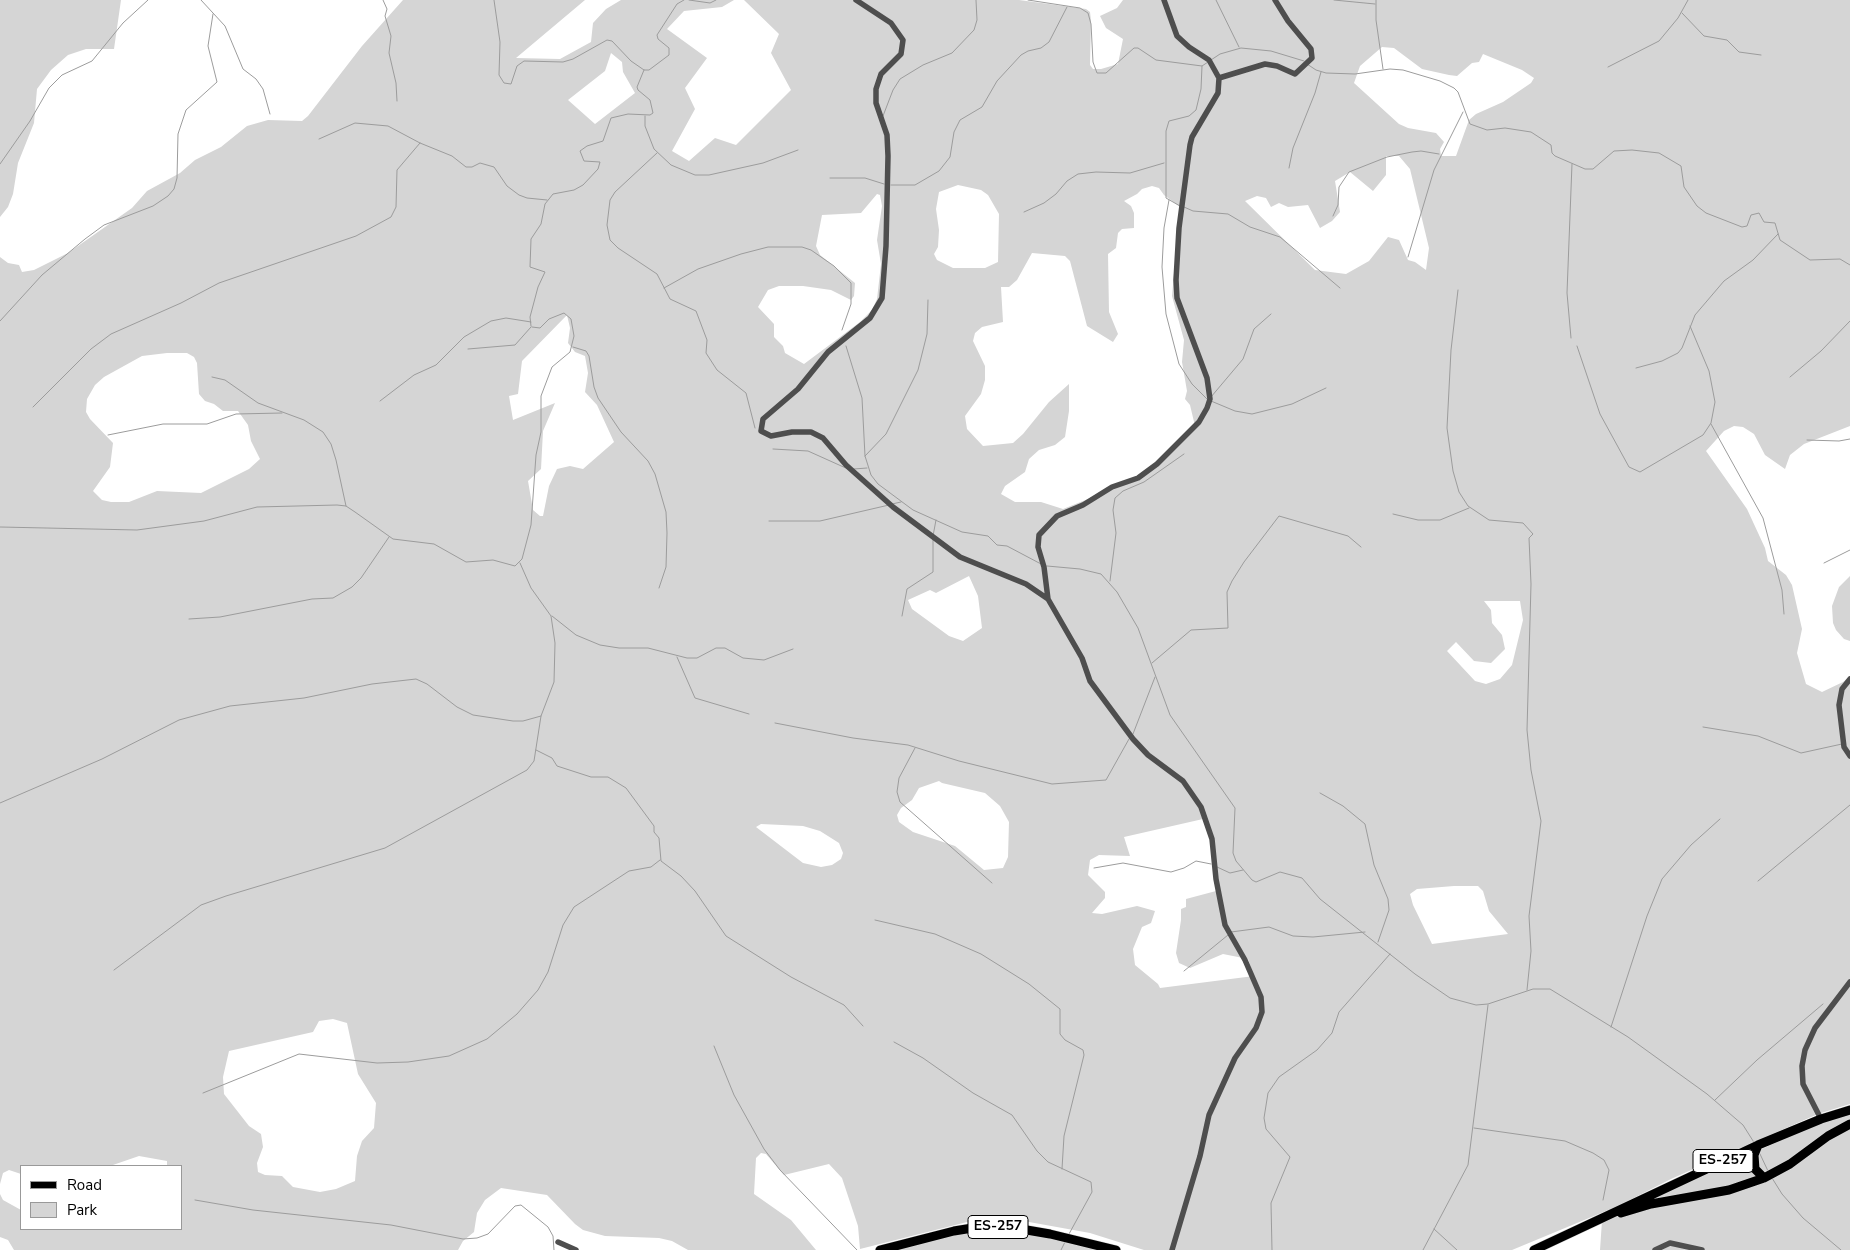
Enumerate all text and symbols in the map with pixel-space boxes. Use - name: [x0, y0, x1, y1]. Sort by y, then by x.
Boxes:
- road number: ES-257: [1693, 1150, 1753, 1172]
- legend: [20, 1165, 182, 1230]
- text: Road: [67, 1175, 102, 1195]
- text: Park: [67, 1200, 97, 1220]
- road number: ES-257: [968, 1216, 1028, 1238]

